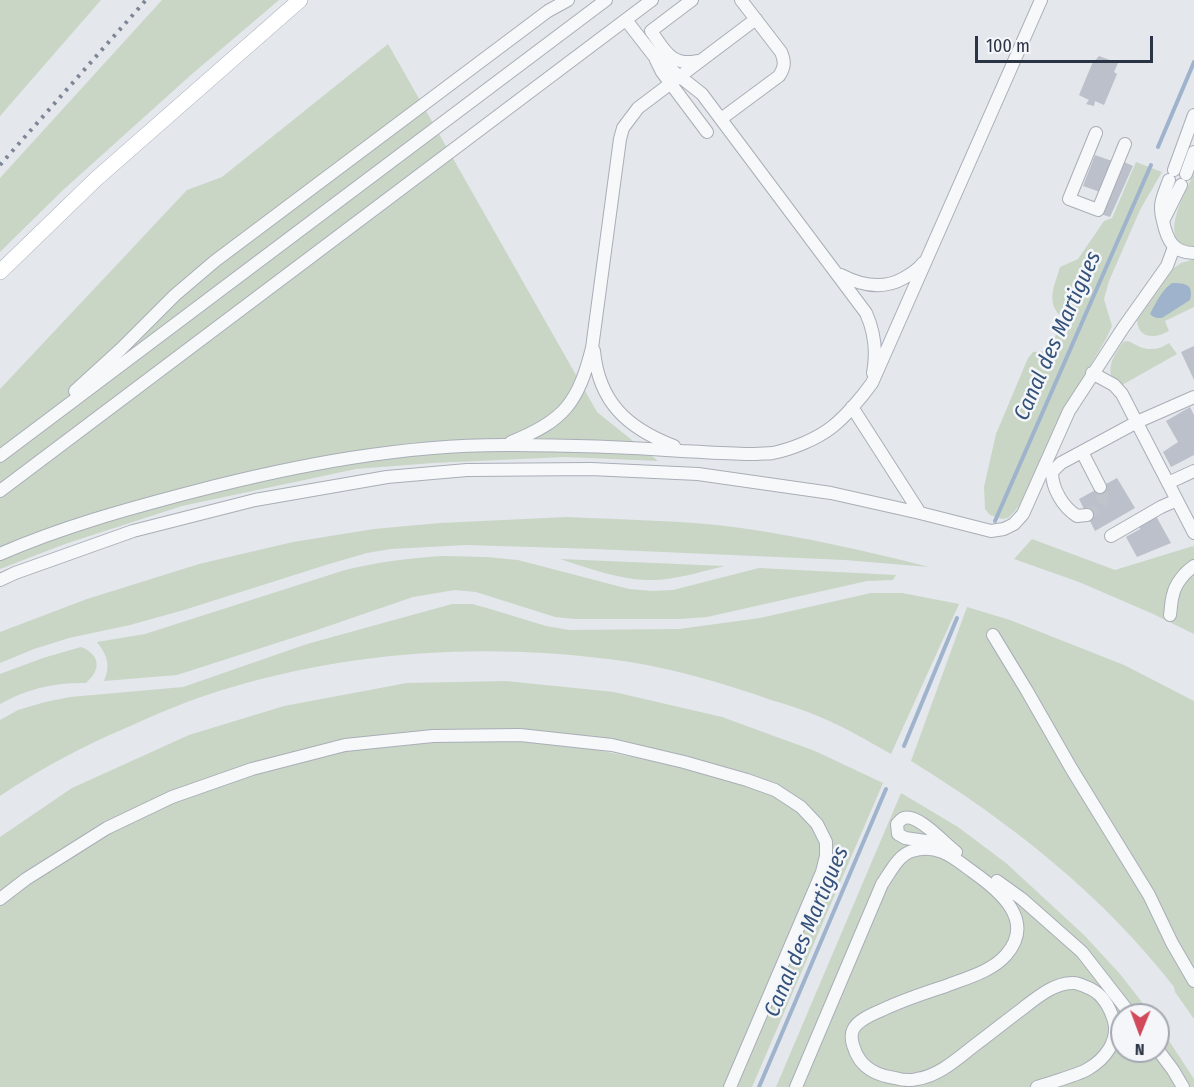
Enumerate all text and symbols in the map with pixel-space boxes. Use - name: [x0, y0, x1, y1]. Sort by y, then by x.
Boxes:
- scale bar: [978, 24, 1156, 62]
- text: 100 m: [986, 35, 1030, 57]
- water label: Canal des Martigues: [1009, 247, 1107, 425]
- water label: Canal des Martigues: [759, 843, 855, 1021]
- north arrow: [1110, 1003, 1170, 1063]
- text: N: [1135, 1040, 1145, 1059]

